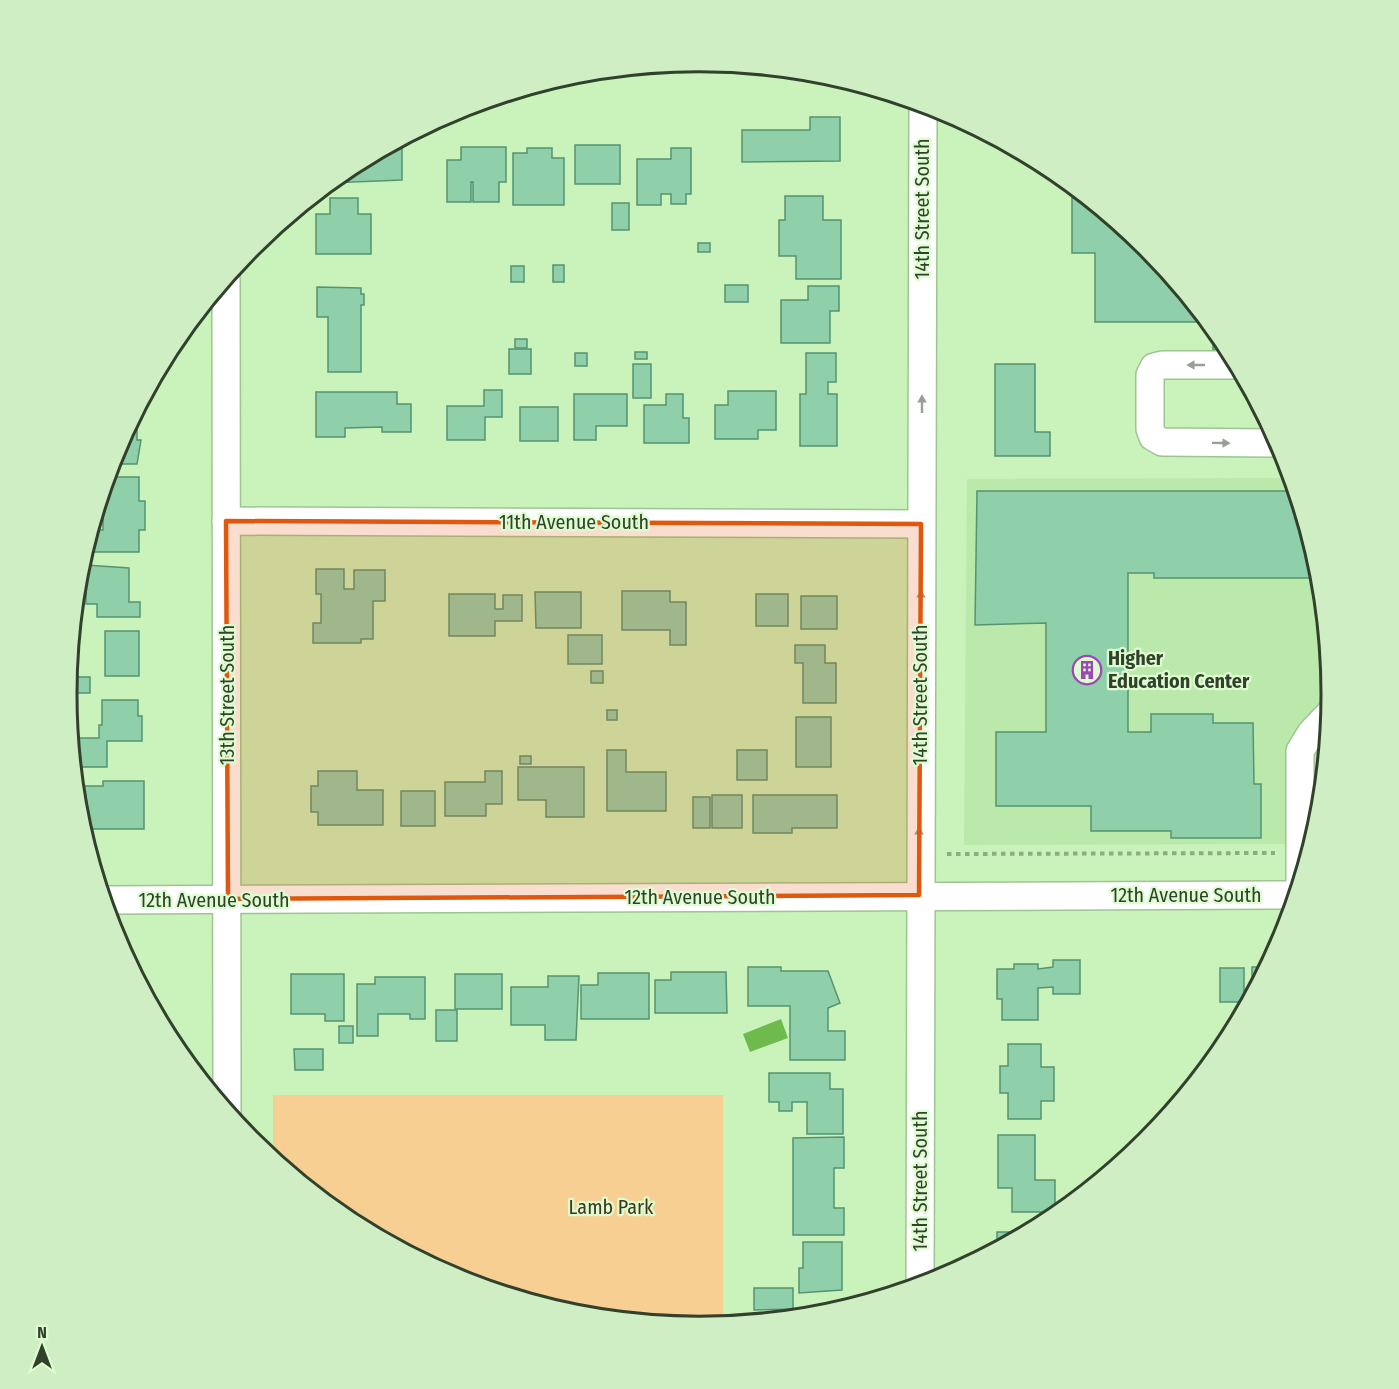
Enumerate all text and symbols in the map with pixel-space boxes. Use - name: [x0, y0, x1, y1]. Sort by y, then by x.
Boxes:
- street label: 14th Street South: [910, 138, 934, 280]
- one-way arrow: [1186, 360, 1205, 370]
- one-way arrow: [917, 395, 927, 414]
- one-way arrow: [1211, 438, 1230, 448]
- street label: 11th Avenue South: [499, 510, 649, 534]
- one-way arrow: [916, 590, 926, 609]
- street label: 14th Street South: [908, 624, 932, 766]
- street label: 13th Street South: [215, 625, 239, 765]
- place label: Higher Education Center: [1108, 646, 1250, 693]
- building icon: Higher Education Center: [1071, 654, 1103, 686]
- one-way arrow: [914, 827, 924, 846]
- street label: 12th Avenue South: [1110, 883, 1262, 907]
- street label: 12th Avenue South: [624, 885, 776, 909]
- street label: 12th Avenue South: [138, 888, 290, 912]
- street label: 14th Street South: [908, 1110, 932, 1252]
- park label: Lamb Park: [569, 1195, 654, 1219]
- north arrow: [12, 1317, 72, 1377]
- text: N: [37, 1323, 47, 1342]

